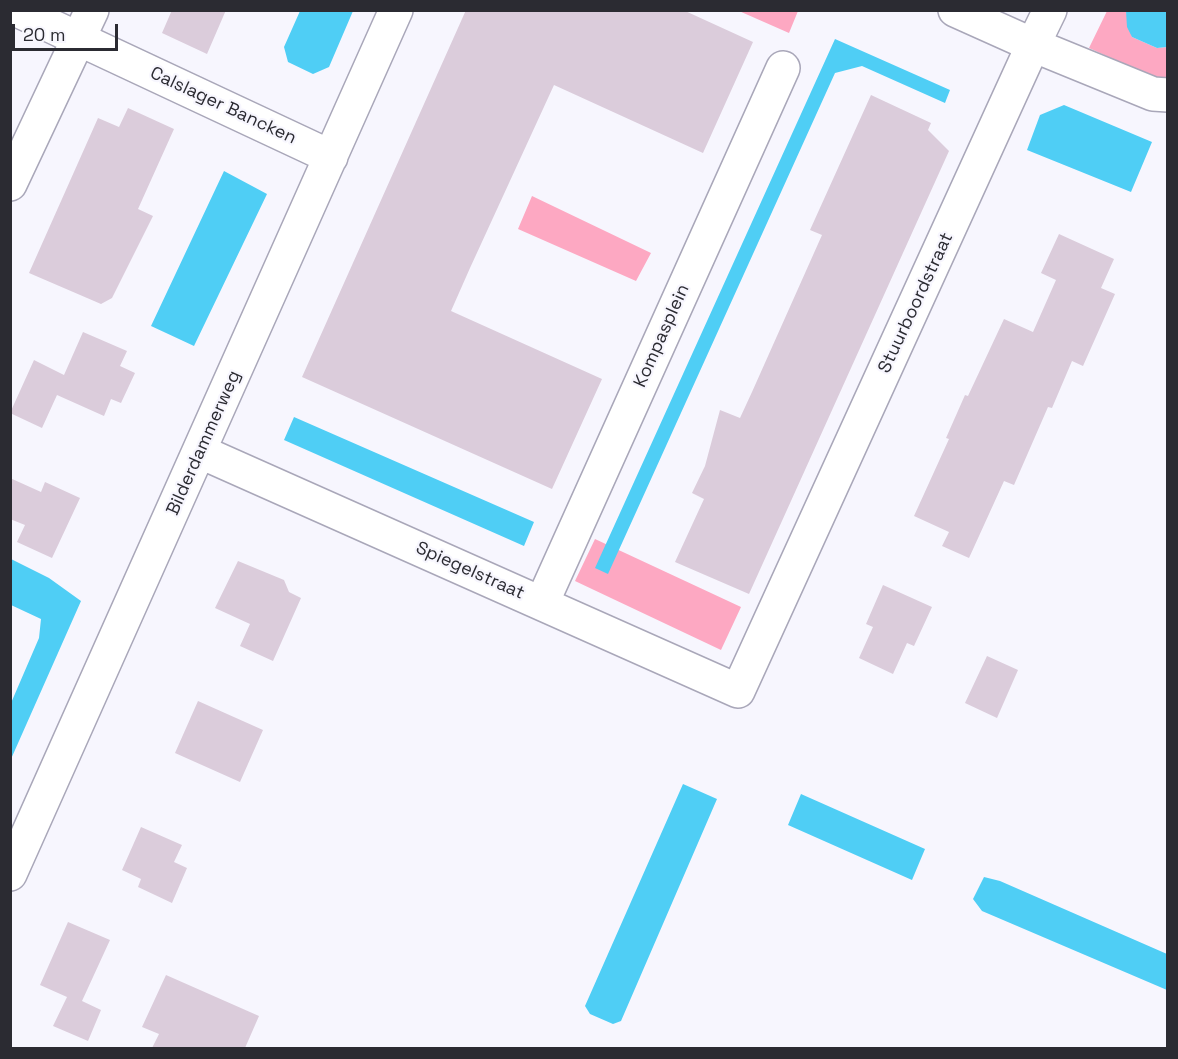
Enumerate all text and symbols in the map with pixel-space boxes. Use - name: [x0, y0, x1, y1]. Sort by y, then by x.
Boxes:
- scale bar: [15, 12, 122, 50]
- text: 20 m: [23, 23, 66, 46]
- street label: Calslager Bancken: [146, 63, 300, 149]
- street label: Stuurboordstraat: [874, 229, 958, 377]
- street label: Kompasplein: [630, 281, 694, 391]
- street label: Bilderdammerweg: [162, 367, 246, 519]
- street label: Spiegelstraat: [412, 537, 528, 605]

